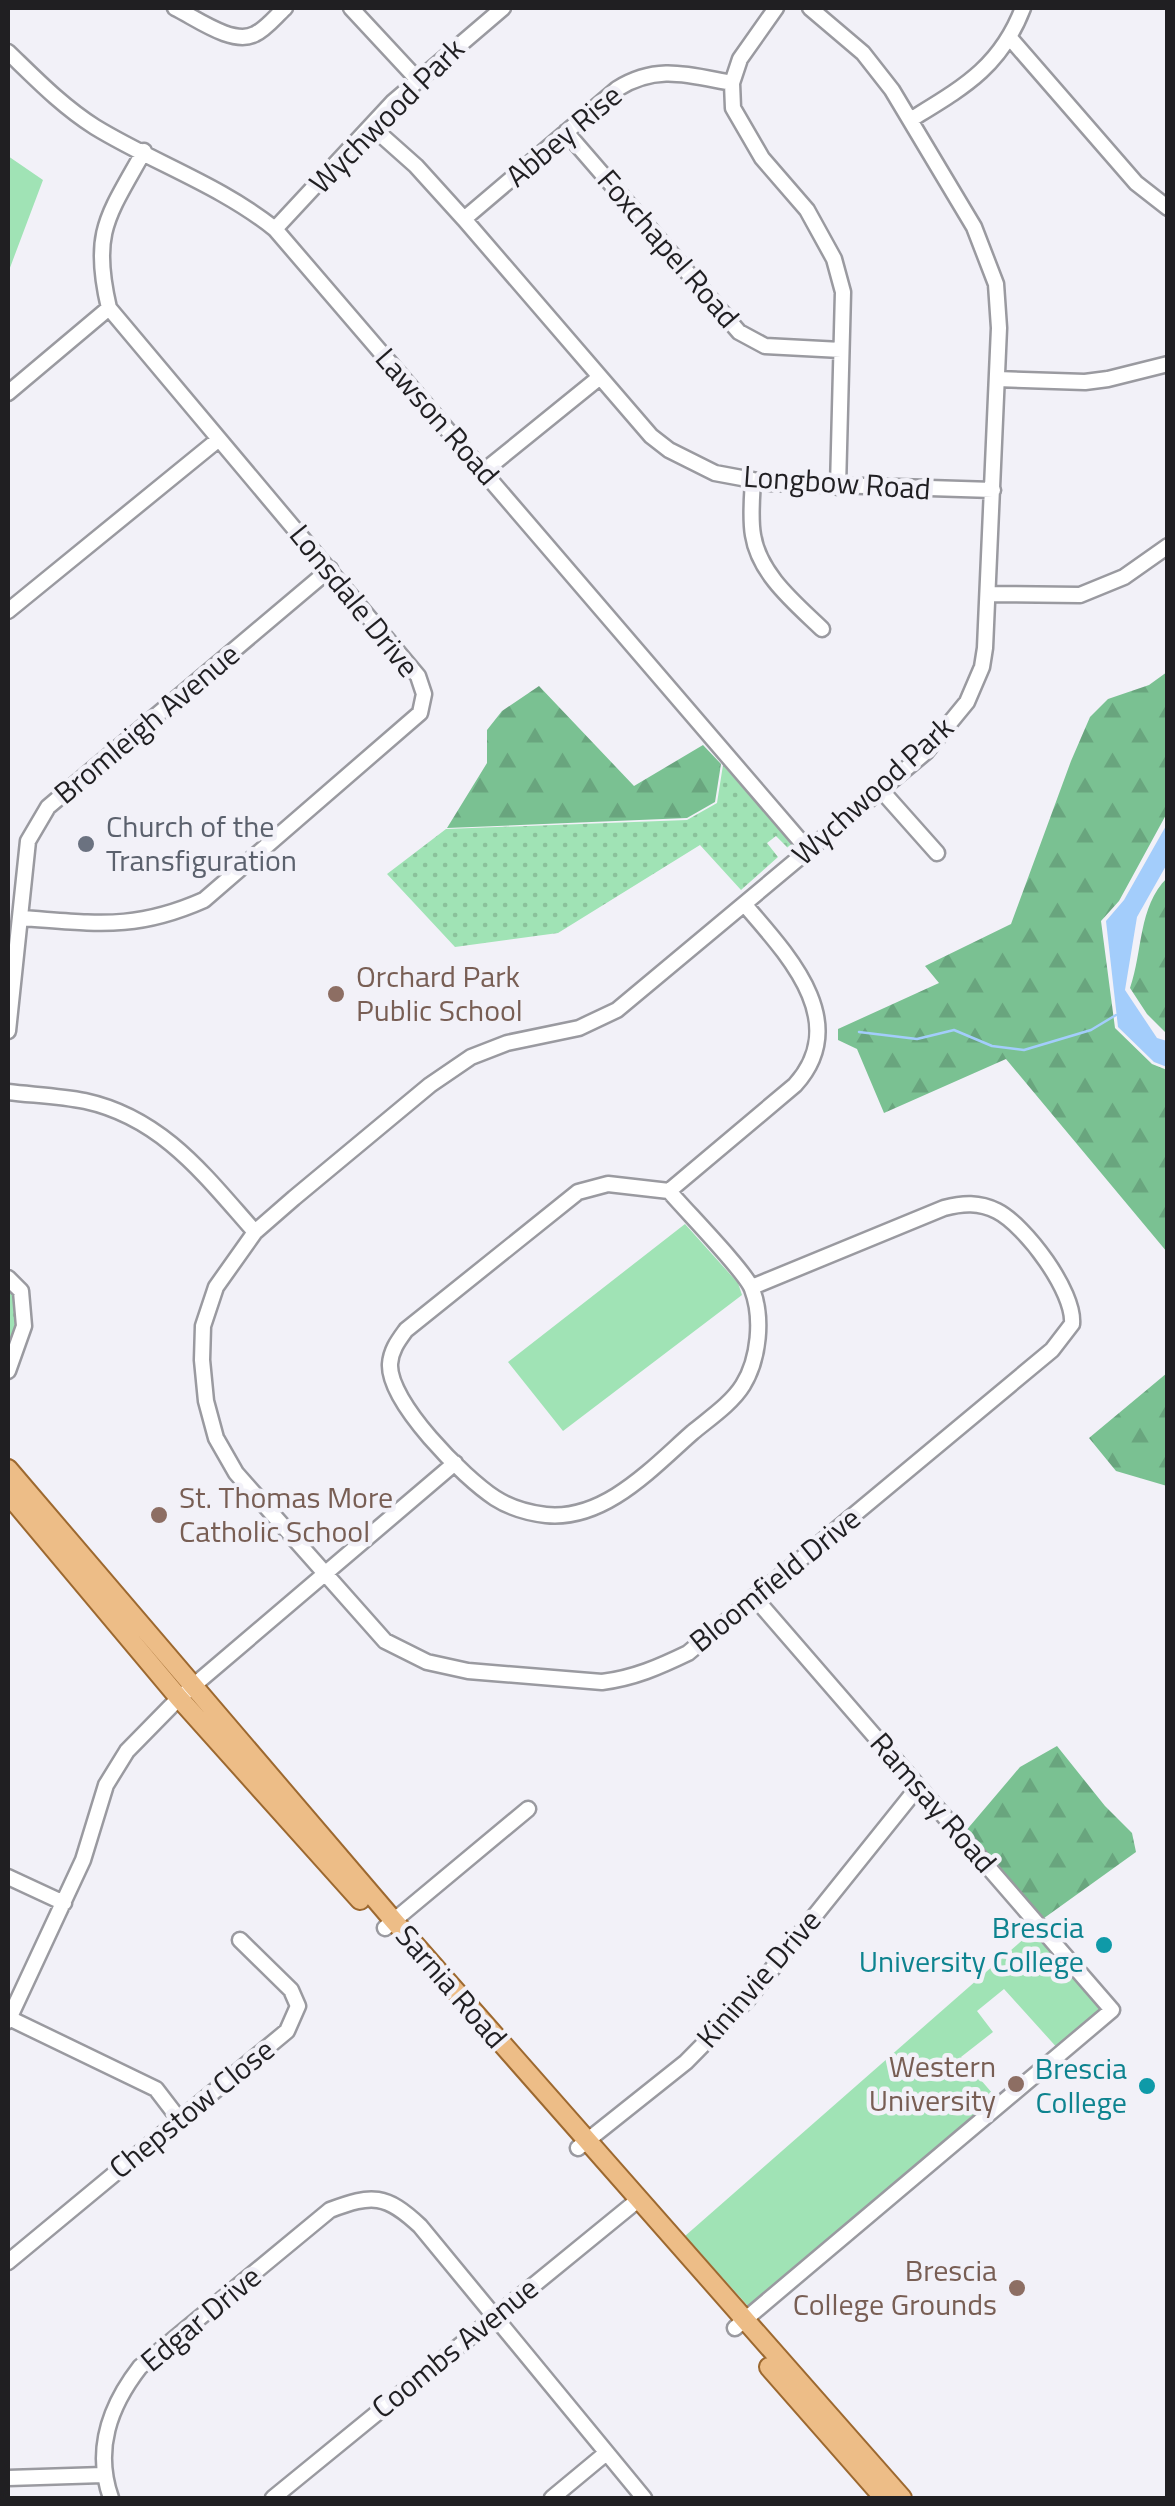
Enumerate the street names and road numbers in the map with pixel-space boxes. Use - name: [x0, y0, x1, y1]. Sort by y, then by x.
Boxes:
- street label: Wychwood Park: [298, 27, 475, 204]
- street label: Abbey Rise: [495, 73, 632, 198]
- street label: Foxchapel Road: [587, 159, 751, 338]
- street label: Lawson Road: [365, 337, 511, 495]
- street label: Longbow Road: [742, 453, 932, 511]
- street label: Lonsdale Drive: [279, 514, 431, 687]
- street label: Bromleigh Avenue: [43, 632, 249, 815]
- street label: Wychwood Park: [781, 705, 964, 876]
- street label: Bloomfield Drive: [679, 1496, 870, 1663]
- street label: Ramsay Road: [859, 1722, 1008, 1883]
- street label: Kininvie Drive: [685, 1899, 832, 2058]
- street label: Sarnia Road: [385, 1914, 519, 2058]
- street label: Chepstow Close: [99, 2027, 284, 2189]
- street label: Edgar Drive: [130, 2254, 271, 2383]
- street label: Coombs Avenue: [361, 2265, 548, 2429]

